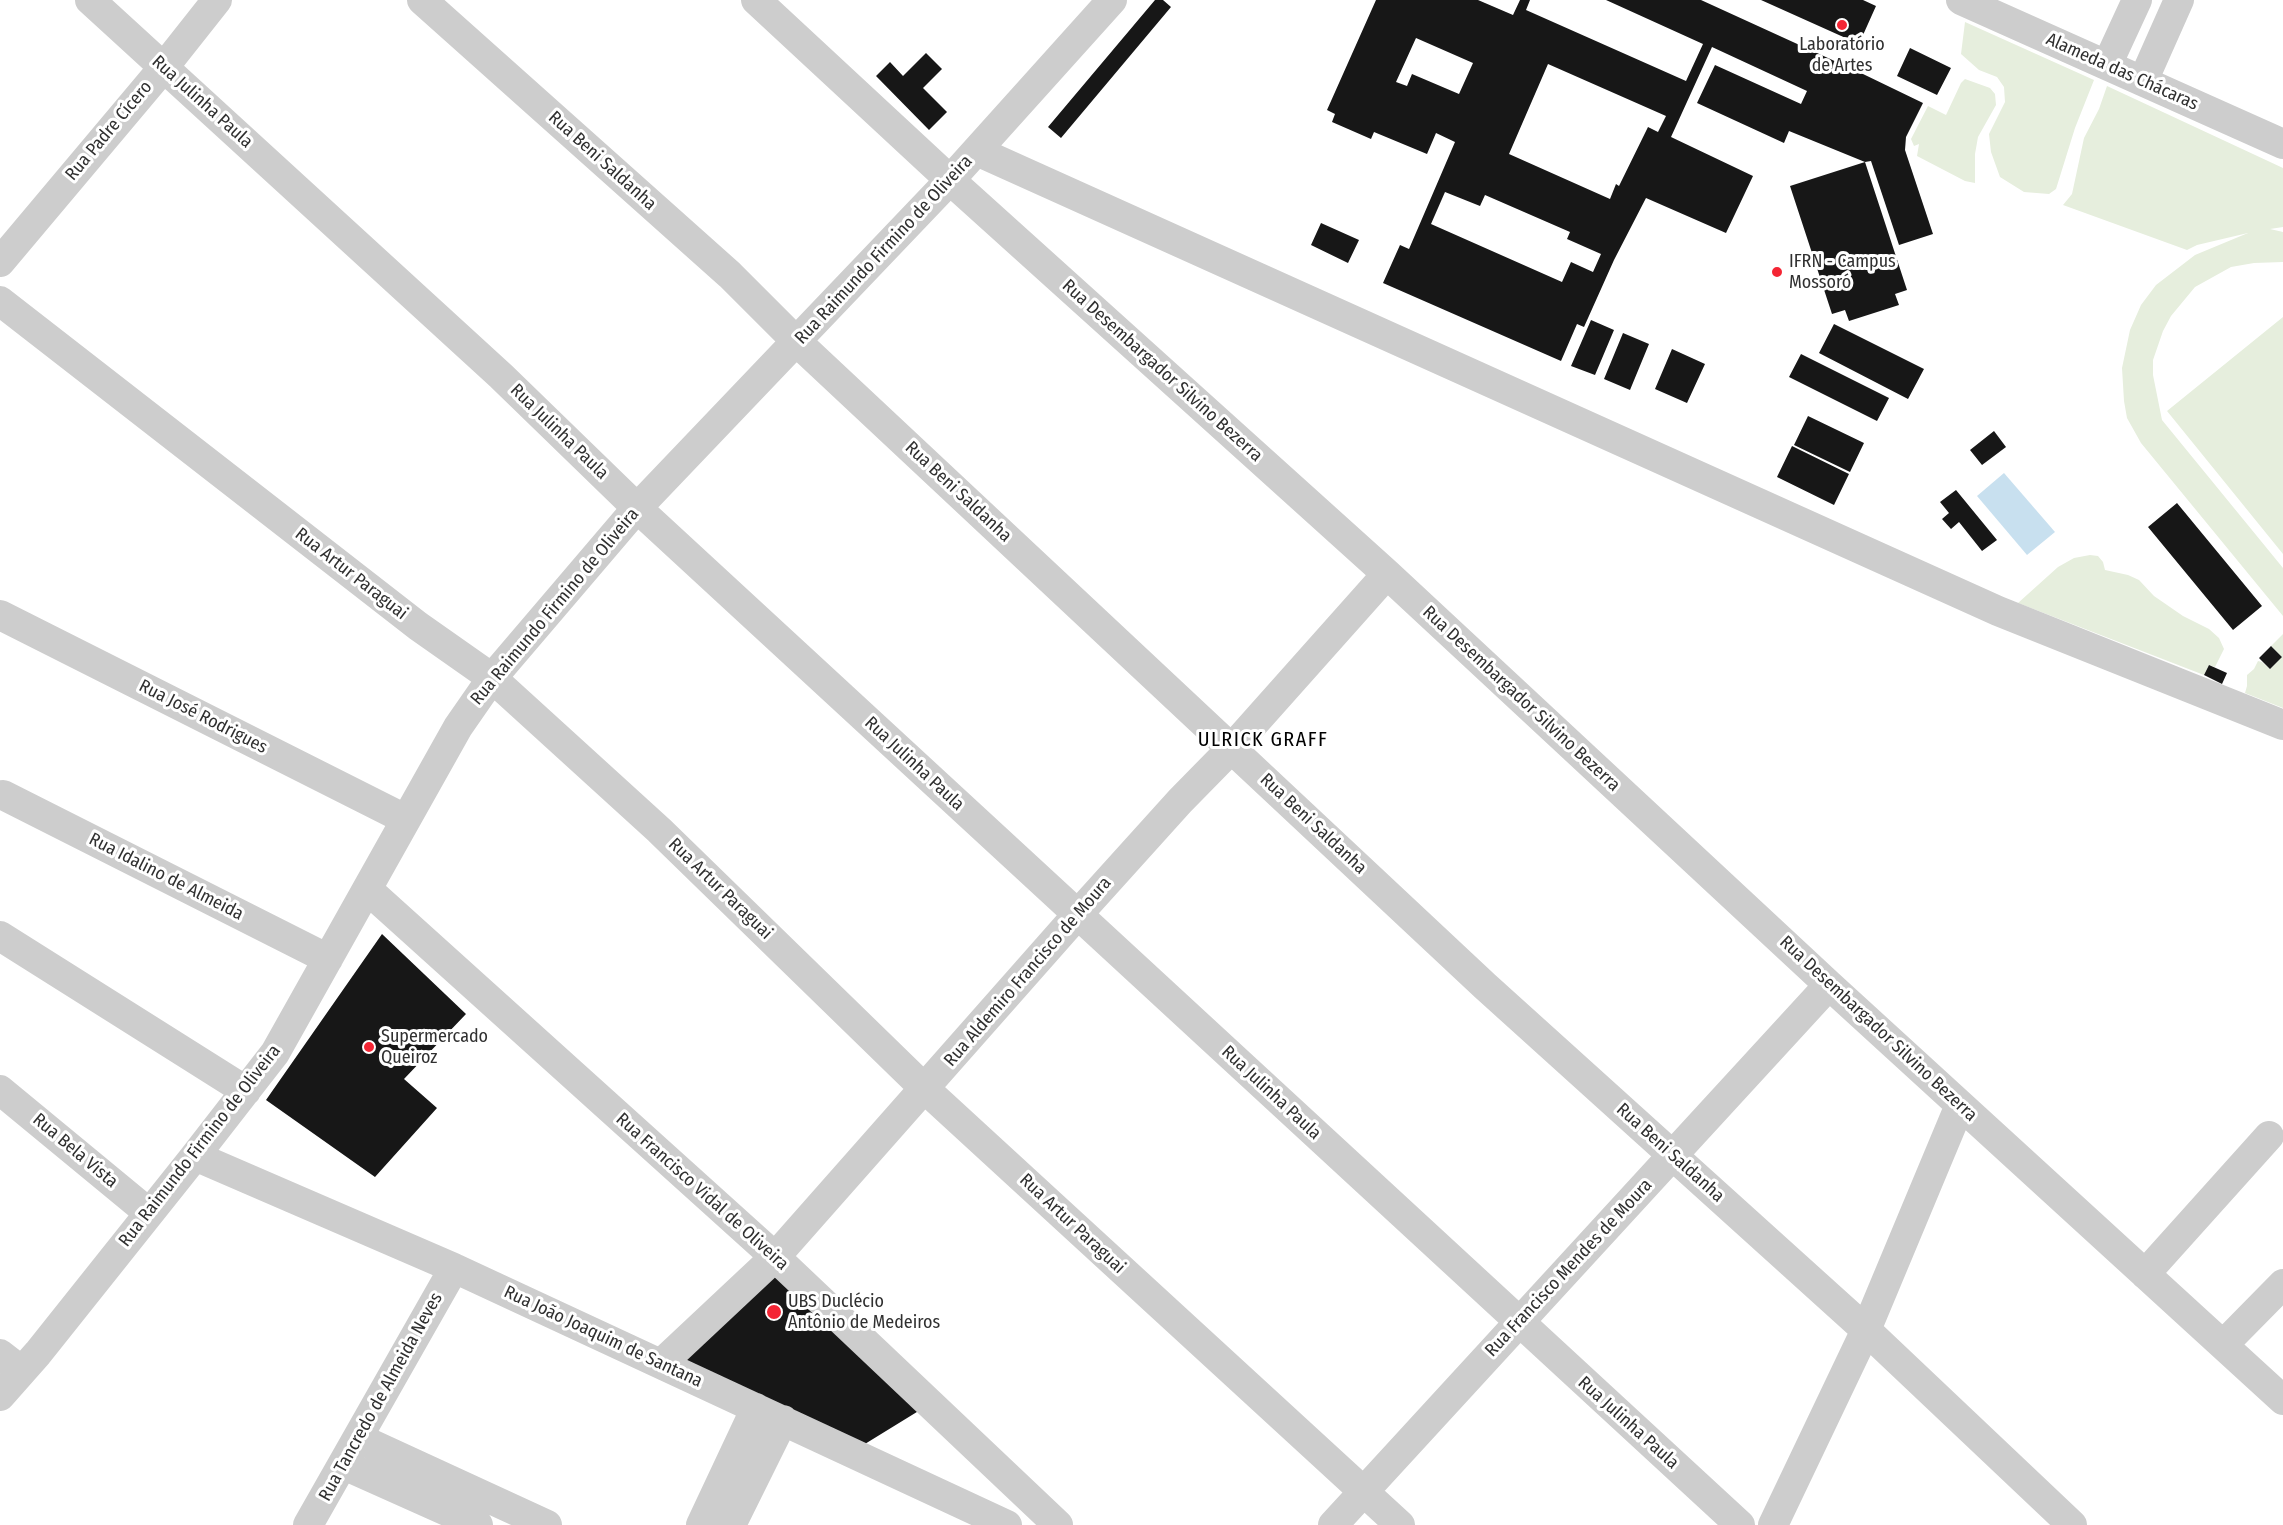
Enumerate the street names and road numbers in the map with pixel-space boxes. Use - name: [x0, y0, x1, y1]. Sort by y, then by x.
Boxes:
- street label: Alameda das Chácaras: [2043, 29, 2201, 115]
- street label: Rua Julinha Paula: [147, 51, 257, 153]
- street label: Rua Padre Cícero: [61, 77, 157, 185]
- street label: Rua Beni Saldanha: [544, 107, 660, 215]
- street label: Rua Raimundo Firmino de Oliveira: [791, 151, 977, 349]
- street label: Rua Desembargador Silvino Bezerra: [1057, 275, 1267, 467]
- street label: Rua Julinha Paula: [505, 380, 613, 484]
- street label: Rua Beni Saldanha: [900, 437, 1016, 547]
- street label: Rua Raimundo Firmino de Oliveira: [466, 504, 644, 710]
- street label: Rua Artur Paraguai: [291, 523, 411, 625]
- street label: Rua Desembargador Silvino Bezerra: [1418, 602, 1624, 796]
- street label: Rua José Rodrigues: [135, 675, 271, 759]
- street label: Rua Julinha Paula: [860, 712, 968, 816]
- street label: Rua Beni Saldanha: [1255, 769, 1371, 879]
- street label: Rua Idalino de Almeida: [85, 829, 247, 925]
- street label: Rua Artur Paraguai: [663, 834, 777, 944]
- street label: Rua Aldemiro Francisco de Moura: [940, 873, 1116, 1071]
- street label: Rua Desembargador Silvino Bezerra: [1775, 932, 1981, 1126]
- street label: Rua Raimundo Firmino de Oliveira: [114, 1041, 286, 1251]
- street label: Rua Julinha Paula: [1217, 1041, 1325, 1145]
- street label: Rua Beni Saldanha: [1612, 1099, 1728, 1207]
- street label: Rua Bela Vista: [28, 1109, 122, 1193]
- street label: Rua Francisco Vidal de Oliveira: [611, 1109, 793, 1275]
- street label: Rua Artur Paraguai: [1015, 1170, 1129, 1278]
- street label: Rua Francisco Mendes de Moura: [1481, 1175, 1657, 1361]
- street label: Rua João Joaquim de Santana: [500, 1281, 706, 1393]
- street label: Rua Tancredo de Almeida Neves: [315, 1289, 447, 1505]
- street label: Rua Julinha Paula: [1573, 1372, 1683, 1474]

